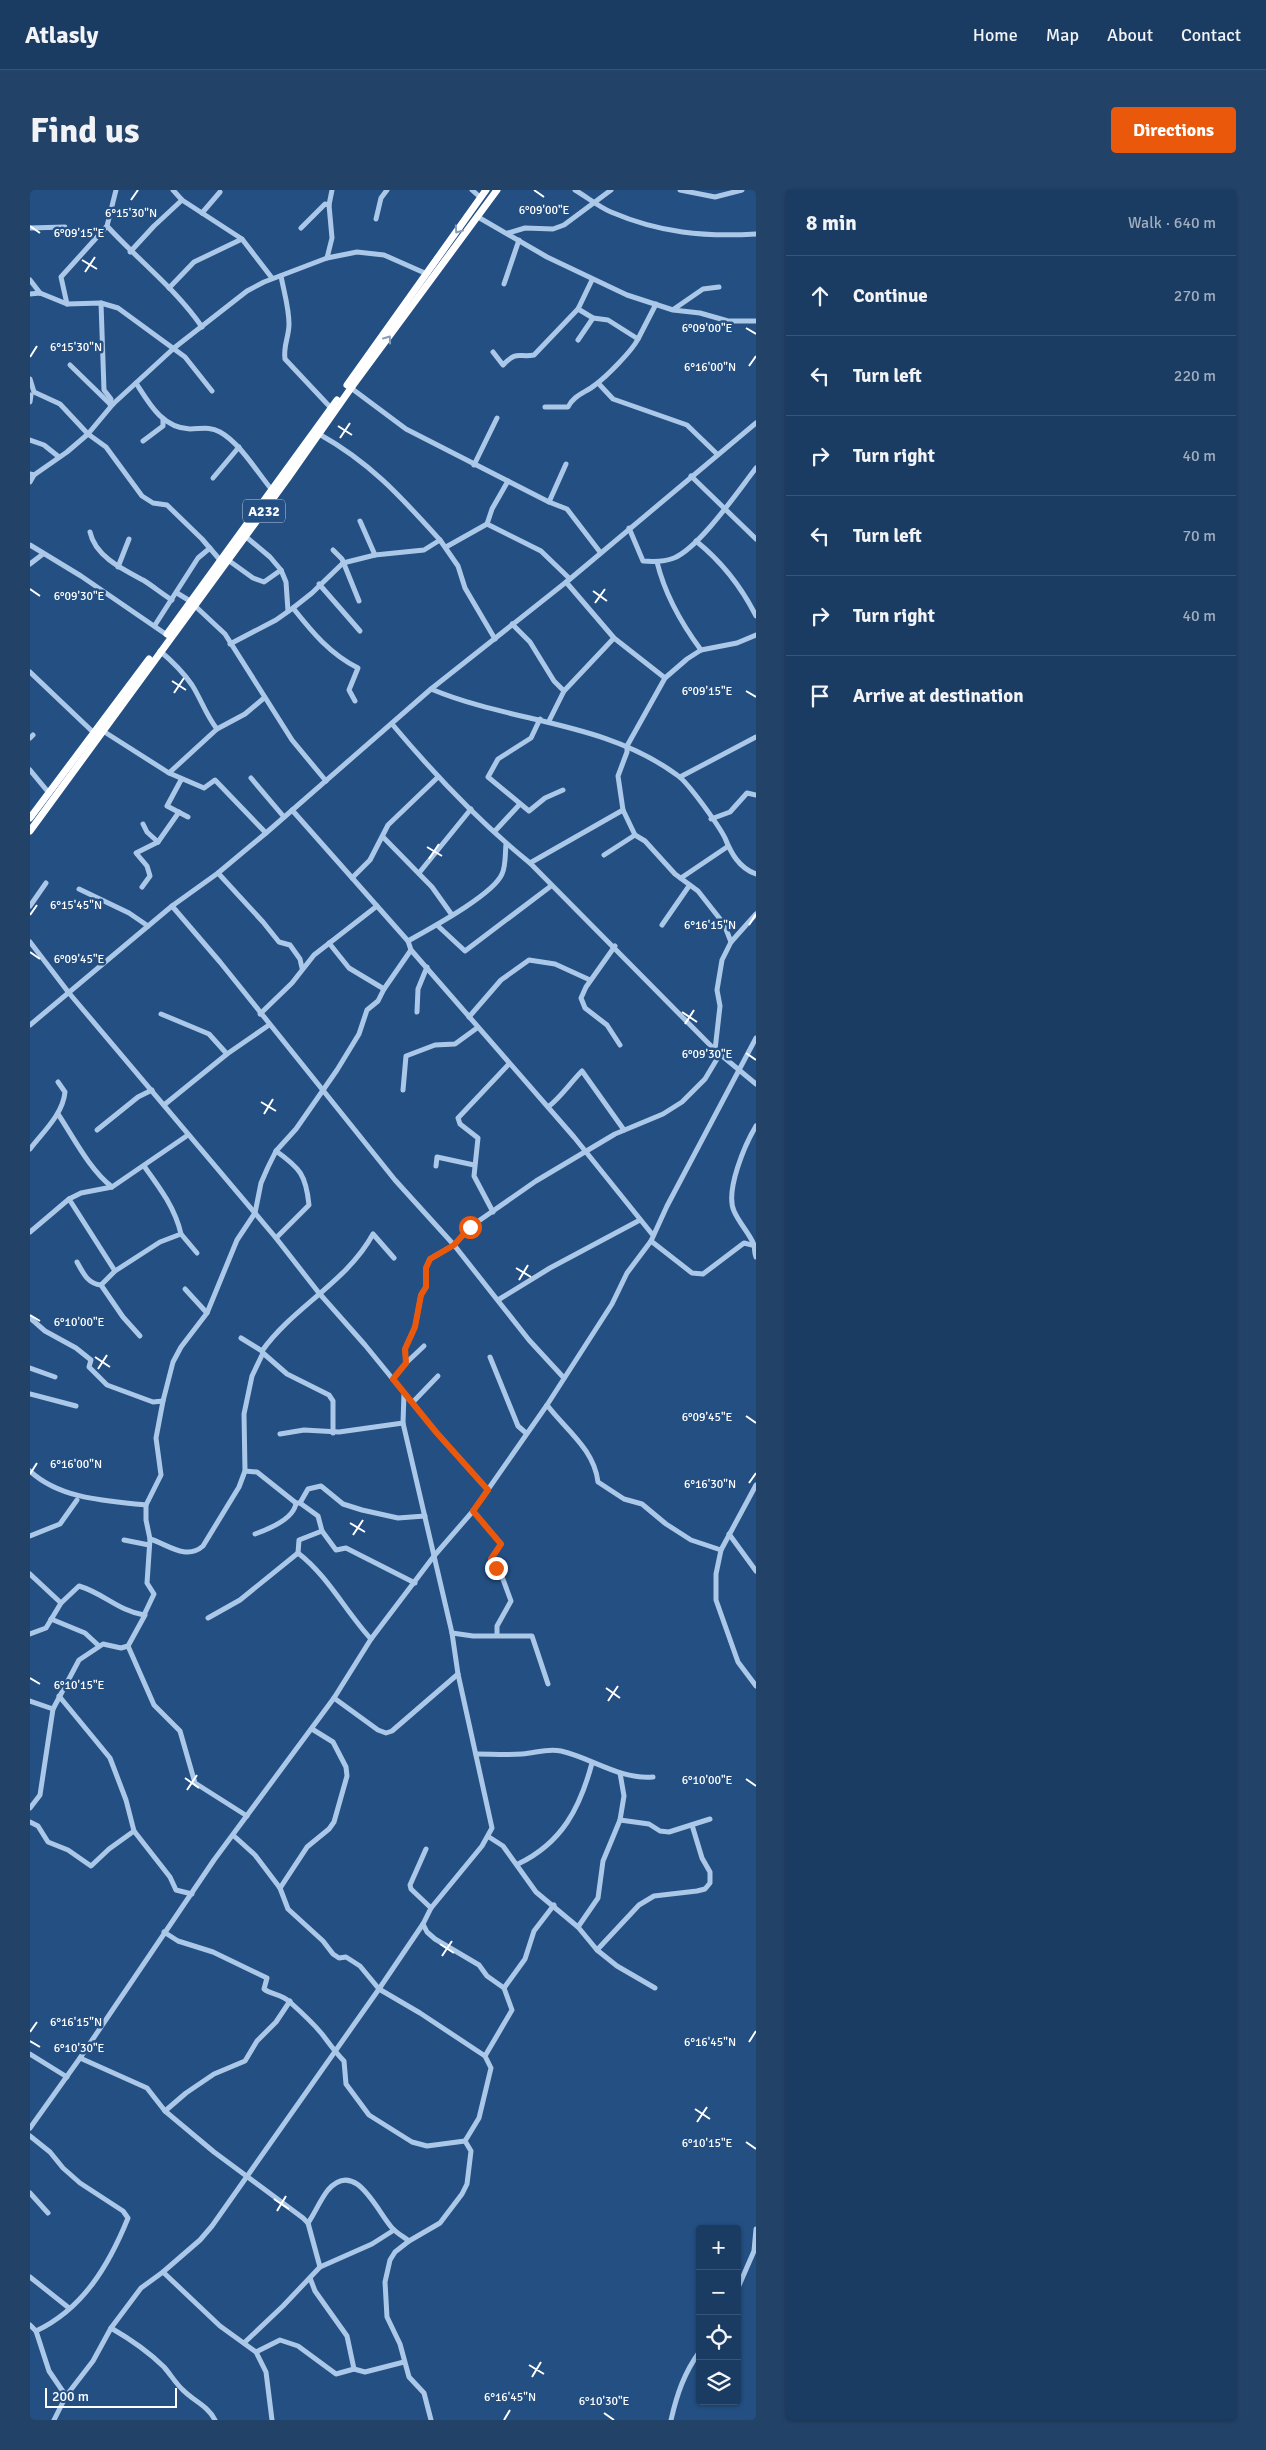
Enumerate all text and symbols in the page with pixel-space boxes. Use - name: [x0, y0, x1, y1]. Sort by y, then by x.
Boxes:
- text: Atlasly: [25, 20, 98, 50]
- text: Home: [973, 24, 1018, 46]
- text: Map: [1046, 24, 1079, 46]
- text: About: [1107, 24, 1153, 46]
- text: Contact: [1181, 24, 1241, 46]
- button: Directions: [1111, 107, 1236, 153]
- text: Find us: [30, 109, 140, 152]
- text: 6°09'00"E: [519, 203, 570, 218]
- text: 6°15'30"N: [105, 206, 157, 221]
- text: 8 min: [806, 210, 857, 236]
- text: Walk · 640 m: [1128, 213, 1216, 233]
- one-way arrow: [455, 224, 464, 234]
- text: 6°09'15"E: [54, 226, 105, 241]
- icon: ahead: [806, 282, 834, 310]
- text: Continue: [853, 284, 928, 308]
- text: 270 m: [1174, 286, 1216, 306]
- text: 6°09'00"E: [682, 321, 733, 336]
- one-way arrow: [382, 336, 392, 345]
- text: 6°15'30"N: [50, 340, 102, 355]
- text: 6°16'00"N: [684, 360, 736, 375]
- icon: left: [806, 362, 834, 390]
- text: Turn left: [853, 364, 922, 388]
- text: 220 m: [1174, 366, 1216, 386]
- icon: right: [806, 442, 834, 470]
- text: Turn right: [853, 444, 935, 468]
- text: 40 m: [1182, 446, 1216, 466]
- road number: A232: [243, 500, 285, 522]
- icon: left: [806, 522, 834, 550]
- text: Turn left: [853, 524, 922, 548]
- text: 70 m: [1182, 526, 1216, 546]
- text: 6°09'30"E: [54, 589, 105, 604]
- icon: right: [806, 602, 834, 630]
- text: Turn right: [853, 604, 935, 628]
- text: 40 m: [1182, 606, 1216, 626]
- icon: arrive: [806, 682, 834, 710]
- text: 6°09'15"E: [682, 684, 733, 699]
- text: Arrive at destination: [853, 684, 1024, 708]
- text: 6°15'45"N: [50, 898, 102, 913]
- text: 6°16'15"N: [684, 918, 736, 933]
- text: 6°09'45"E: [54, 952, 105, 967]
- text: 6°09'30"E: [682, 1047, 733, 1062]
- route start: [459, 1216, 482, 1239]
- text: 6°10'00"E: [54, 1315, 105, 1330]
- text: 6°09'45"E: [682, 1410, 733, 1425]
- text: 6°16'00"N: [50, 1457, 102, 1472]
- text: 6°16'30"N: [684, 1477, 736, 1492]
- route end: [485, 1557, 508, 1580]
- text: 6°10'15"E: [54, 1678, 105, 1693]
- text: 6°10'00"E: [682, 1773, 733, 1788]
- text: 6°16'15"N: [50, 2015, 102, 2030]
- text: 6°16'45"N: [684, 2035, 736, 2050]
- text: 6°10'30"E: [54, 2041, 105, 2056]
- text: 6°10'15"E: [682, 2136, 733, 2151]
- map controls: [696, 2225, 741, 2405]
- button: +: [696, 2225, 741, 2270]
- button: −: [696, 2270, 741, 2315]
- button: locate: [696, 2315, 741, 2360]
- button: layers: [696, 2360, 741, 2405]
- scale bar: [45, 2385, 178, 2408]
- text: 200 m: [52, 2388, 89, 2405]
- text: 6°16'45"N: [484, 2390, 536, 2405]
- text: 6°10'30"E: [579, 2394, 630, 2409]

